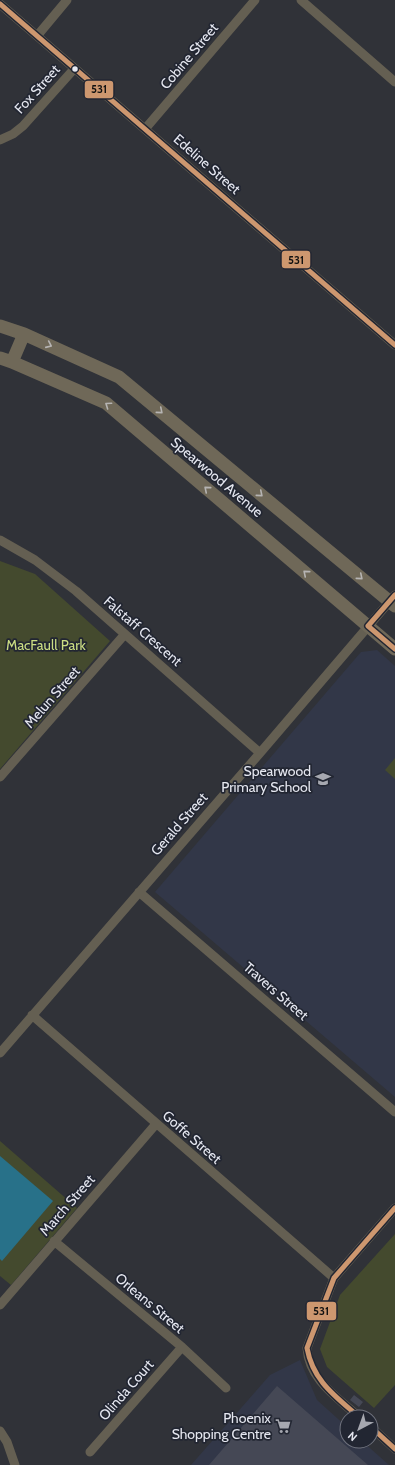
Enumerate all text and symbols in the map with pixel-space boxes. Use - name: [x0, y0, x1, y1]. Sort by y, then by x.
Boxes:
- street label: Cobine Street: [156, 19, 222, 93]
- street label: Fox Street: [10, 61, 64, 117]
- unlabelled marker: [70, 64, 80, 74]
- line badge: 531: [84, 80, 114, 99]
- text: 531: [91, 82, 107, 96]
- street label: Edeline Street: [170, 130, 244, 198]
- line badge: 531: [281, 250, 311, 269]
- text: 531: [288, 253, 304, 267]
- one-way arrow: [46, 341, 53, 349]
- one-way arrow: [105, 403, 112, 410]
- one-way arrow: [156, 406, 163, 413]
- street label: Spearwood Avenue: [167, 433, 267, 521]
- one-way arrow: [204, 487, 212, 494]
- one-way arrow: [256, 489, 263, 496]
- one-way arrow: [303, 571, 311, 578]
- one-way arrow: [356, 572, 363, 579]
- street label: Falstaff Crescent: [100, 592, 186, 670]
- park label: MacFaull Park: [6, 636, 87, 654]
- street label: Melun Street: [20, 662, 84, 732]
- place label: Spearwood Primary School: [221, 762, 312, 796]
- school or university icon: Spearwood Primary School: [314, 770, 332, 788]
- street label: Gerald Street: [147, 789, 211, 859]
- street label: Travers Street: [240, 958, 312, 1024]
- street label: Goffe Street: [159, 1106, 225, 1168]
- street label: March Street: [35, 1170, 99, 1239]
- street label: Orleans Street: [112, 1269, 189, 1337]
- line badge: 531: [306, 1301, 337, 1321]
- text: 531: [313, 1304, 329, 1318]
- street label: Olinda Court: [95, 1356, 158, 1424]
- place label: Phoenix Shopping Centre: [172, 1409, 271, 1443]
- north arrow: [339, 1409, 379, 1449]
- supermarket icon: Phoenix Shopping Centre: [274, 1417, 292, 1435]
- text: N: [345, 1429, 360, 1444]

